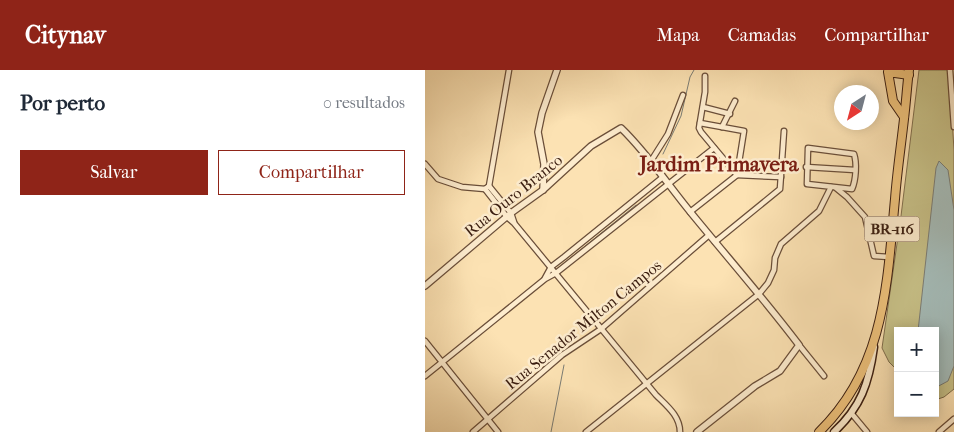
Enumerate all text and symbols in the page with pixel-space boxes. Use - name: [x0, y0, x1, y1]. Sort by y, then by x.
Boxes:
- text: Citynav: [25, 21, 106, 49]
- text: Mapa: [657, 25, 700, 46]
- text: Camadas: [728, 25, 796, 46]
- text: Compartilhar: [824, 25, 929, 46]
- north arrow: [834, 85, 879, 130]
- text: Por perto: [20, 91, 105, 115]
- text: 0 resultados: [323, 93, 405, 112]
- button: Salvar: [20, 150, 208, 195]
- button: Compartilhar: [218, 150, 405, 195]
- street label: Rua Ouro Branco: [461, 150, 566, 241]
- district label: Jardim Primavera: [637, 152, 800, 176]
- road number: BR-116: [865, 216, 919, 242]
- street label: Rua Senador Milton Campos: [501, 255, 665, 393]
- map controls: [894, 327, 939, 417]
- button: +: [894, 327, 939, 372]
- button: −: [894, 372, 939, 417]

